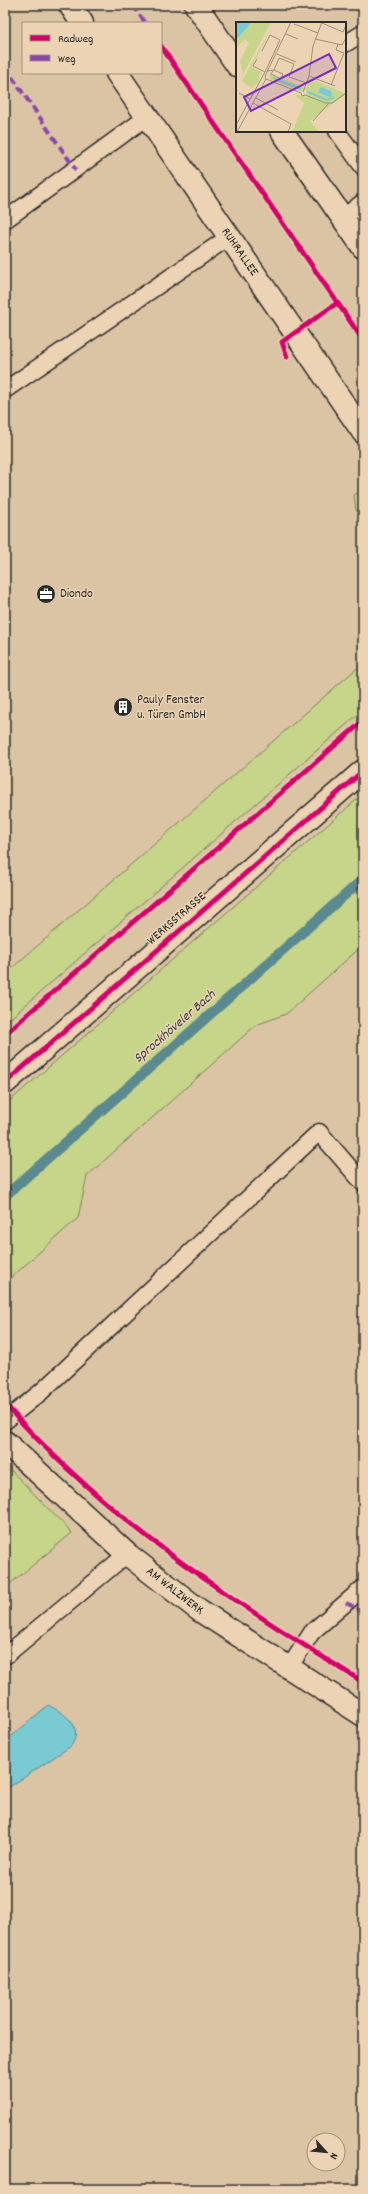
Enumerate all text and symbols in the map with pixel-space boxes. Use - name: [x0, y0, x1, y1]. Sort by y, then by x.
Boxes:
- legend: [22, 22, 162, 74]
- inset map: [236, 22, 346, 132]
- text: Radweg: [58, 31, 93, 48]
- text: Weg: [58, 51, 75, 68]
- street label: RUHRALLEE: [216, 224, 263, 280]
- office icon: Diondo: [35, 583, 57, 605]
- place label: Diondo: [60, 585, 93, 604]
- place label: Pauly Fenster u. Türen GmbH: [137, 691, 206, 725]
- building icon: Pauly Fenster u. Türen GmbH: [112, 696, 134, 718]
- street label: WERKSSTRASSE: [143, 888, 211, 950]
- water label: Sprockhöveler Bach: [129, 985, 221, 1068]
- street label: AM WALZWERK: [142, 1562, 207, 1620]
- north arrow: [306, 2132, 346, 2172]
- text: N: [325, 2150, 341, 2162]

